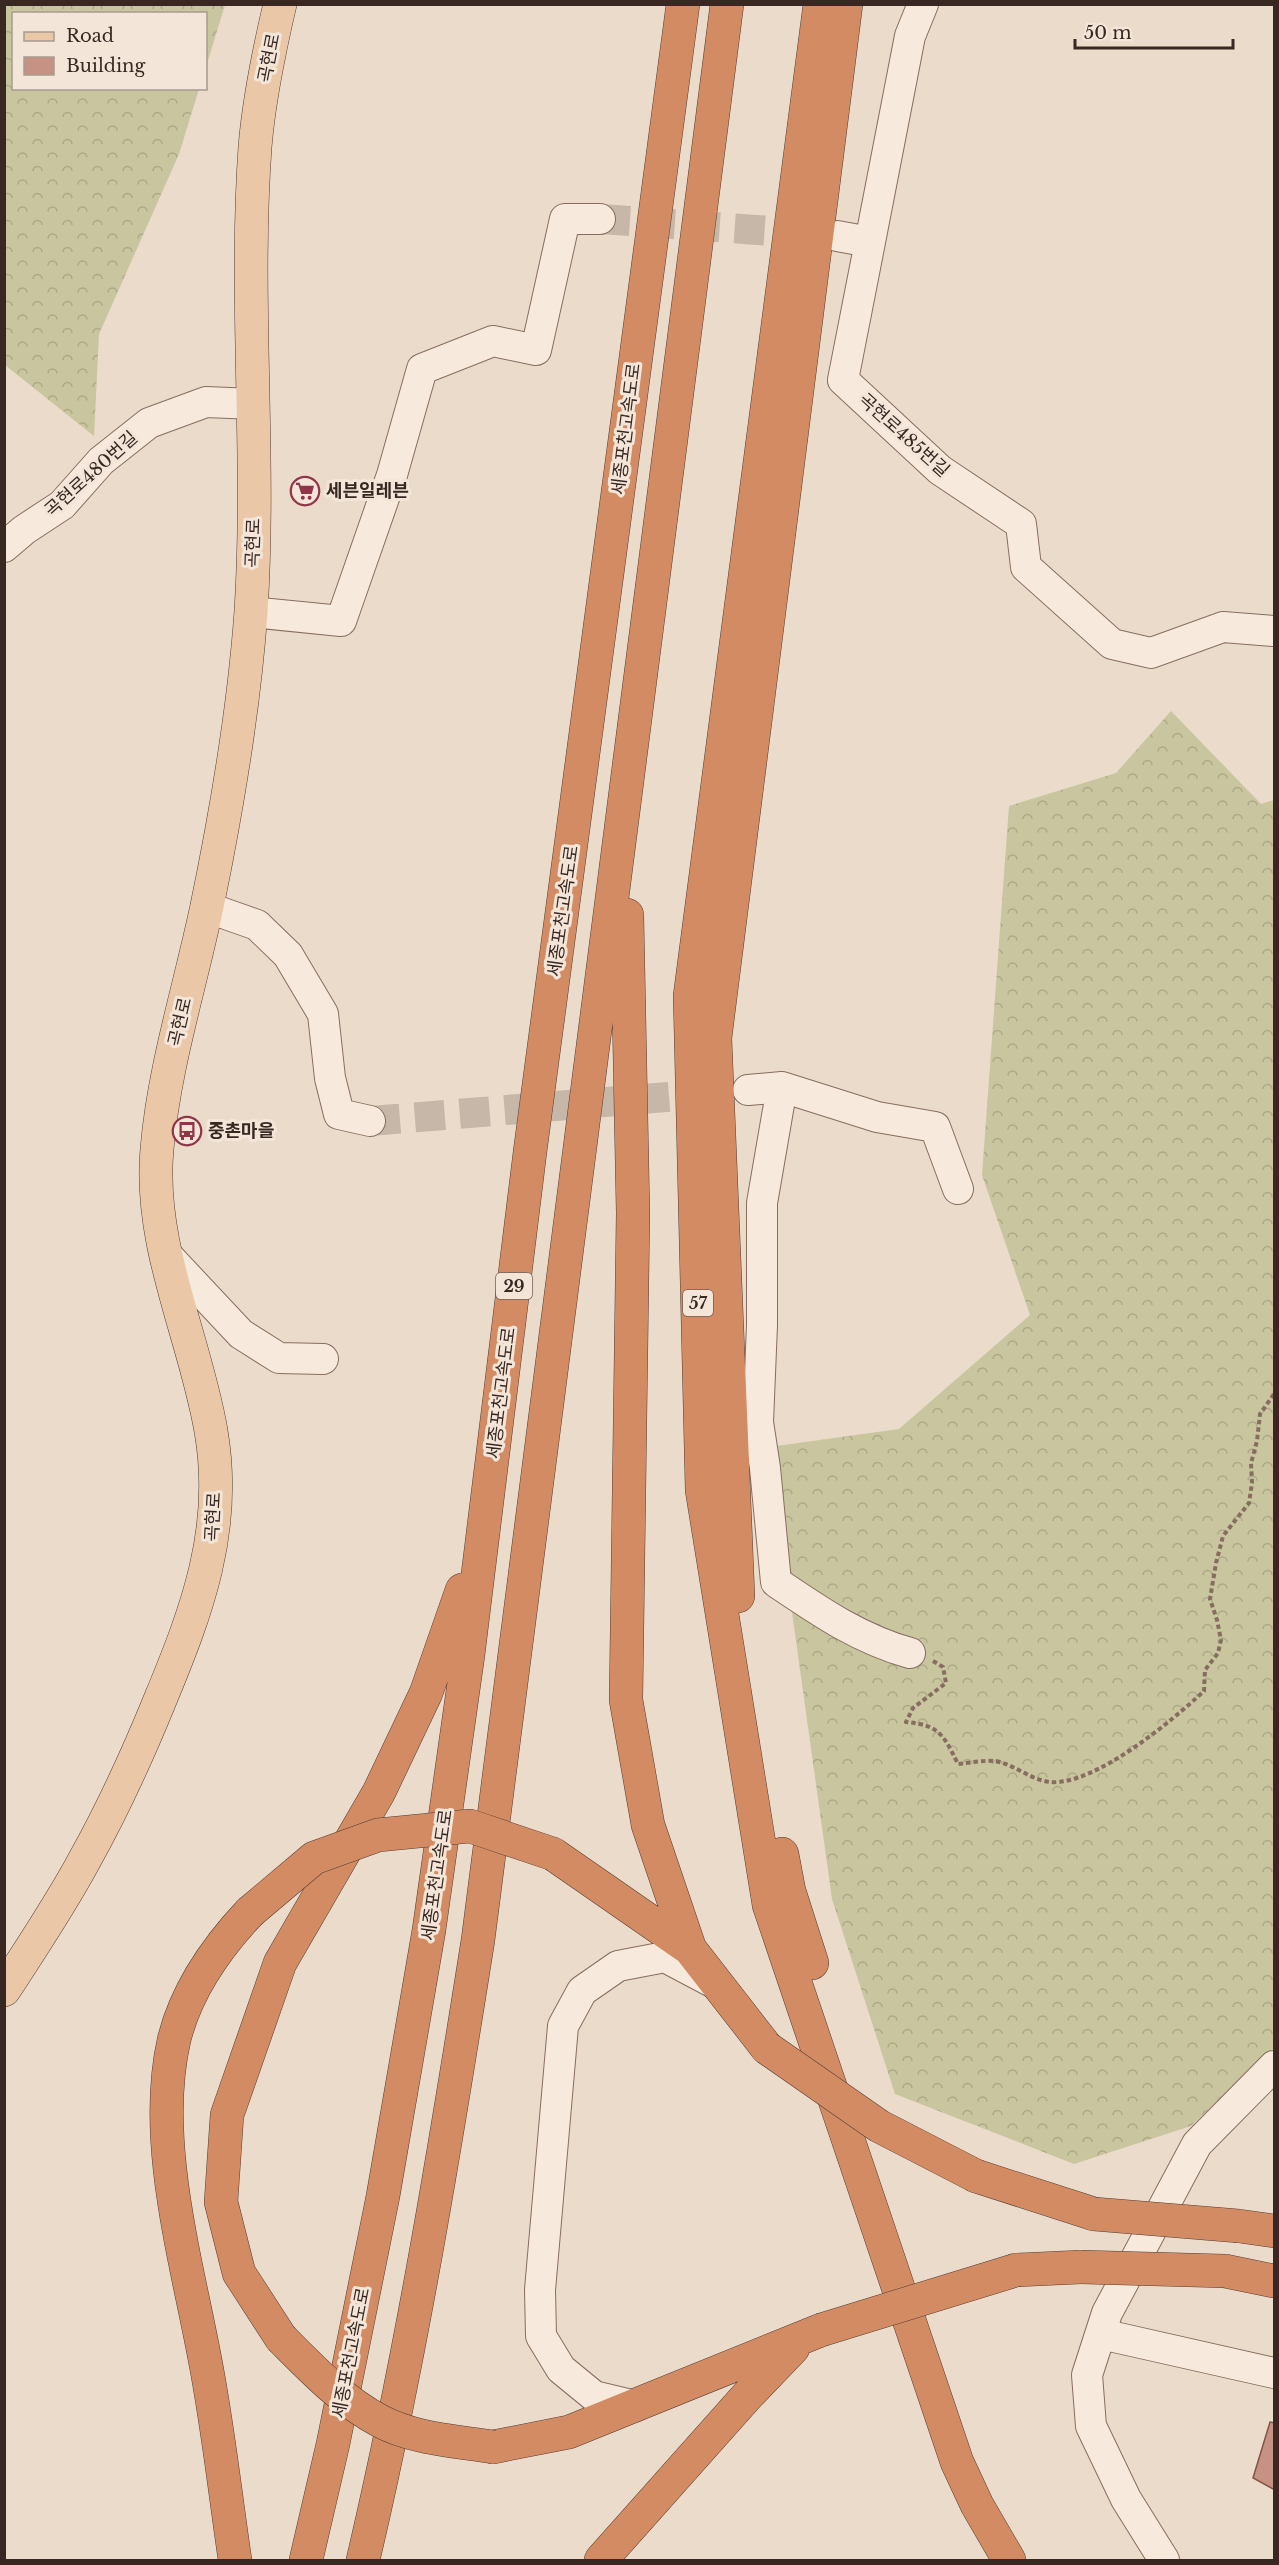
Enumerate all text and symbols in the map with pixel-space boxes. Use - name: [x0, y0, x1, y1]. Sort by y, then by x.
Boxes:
- legend: [12, 12, 207, 90]
- scale bar: [1075, 12, 1232, 50]
- text: 50 m: [1084, 22, 1132, 44]
- text: Road: [66, 25, 114, 47]
- street label: 곡현로: [253, 32, 285, 84]
- text: Building: [66, 55, 145, 77]
- street label: 세종포천고속도로: [607, 362, 645, 496]
- street label: 곡현로485번길: [854, 389, 954, 481]
- street label: 곡현로480번길: [40, 427, 142, 521]
- supermarket icon: 세븐일레븐: [289, 475, 321, 507]
- place label: 세븐일레븐: [326, 480, 409, 502]
- street label: 곡현로: [241, 518, 265, 568]
- street label: 세종포천고속도로: [543, 844, 583, 978]
- street label: 곡현로: [164, 995, 196, 1049]
- bus stop icon: 중촌마을: [171, 1115, 203, 1147]
- place label: 중촌마을: [208, 1120, 274, 1142]
- road number: 29: [496, 1273, 532, 1299]
- road number: 57: [683, 1290, 713, 1316]
- street label: 세종포천고속도로: [482, 1326, 520, 1460]
- street label: 곡현로: [201, 1492, 225, 1542]
- street label: 세종포천고속도로: [417, 1808, 457, 1942]
- street label: 세종포천고속도로: [328, 2286, 374, 2420]

